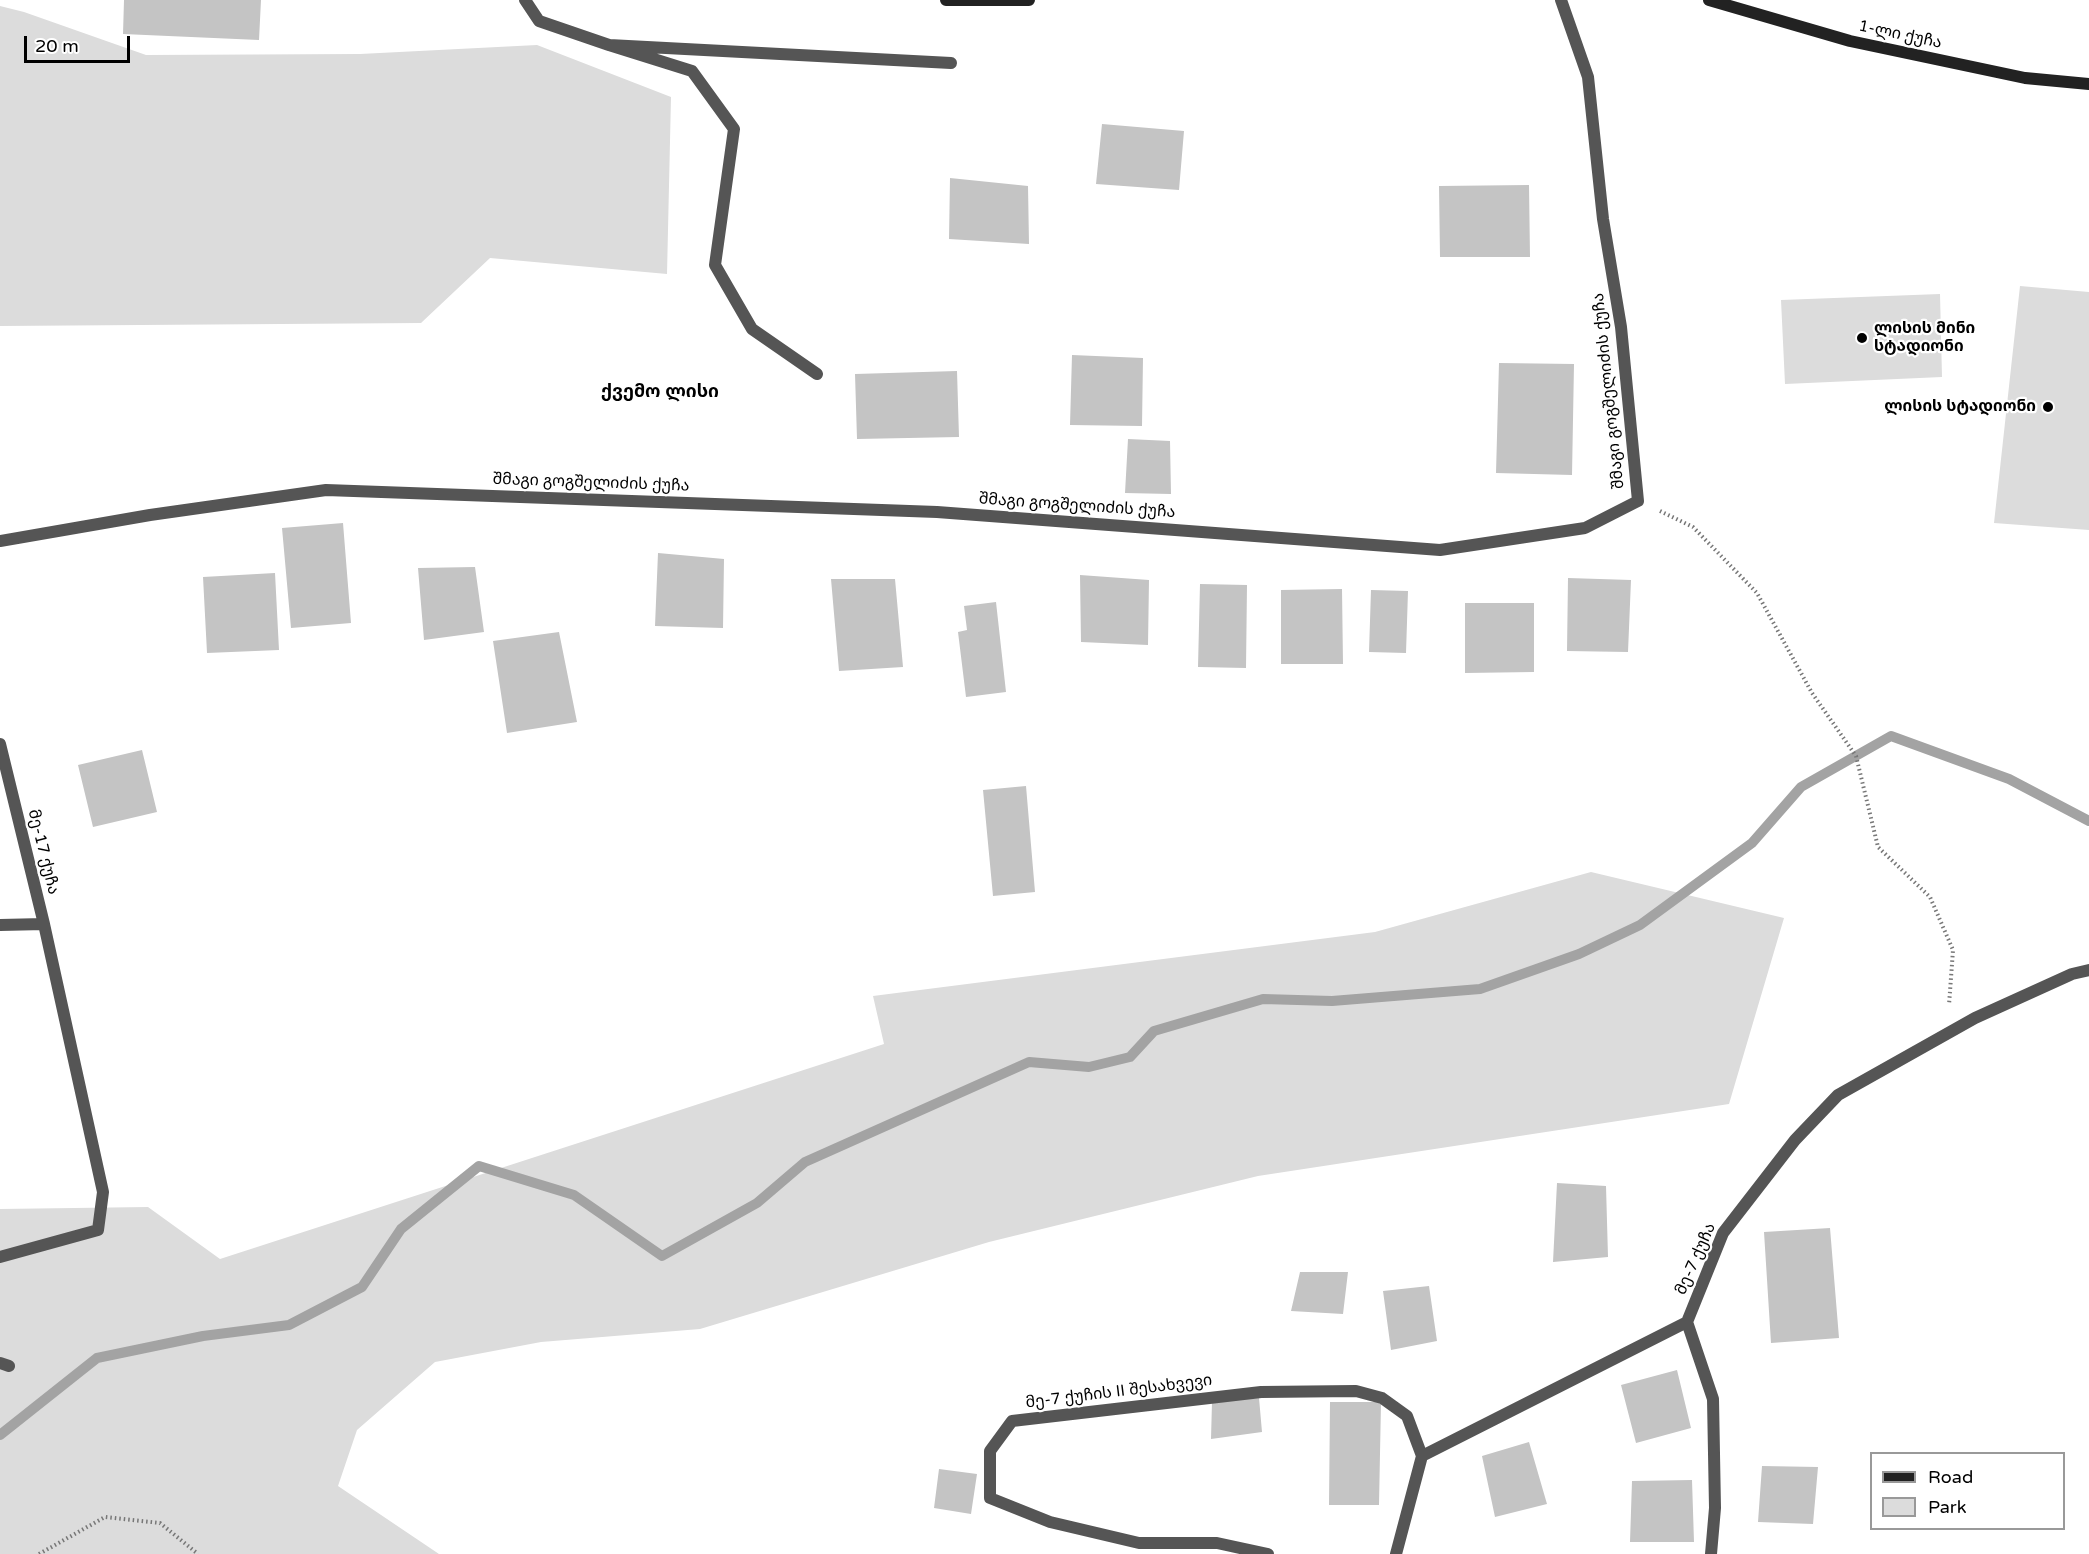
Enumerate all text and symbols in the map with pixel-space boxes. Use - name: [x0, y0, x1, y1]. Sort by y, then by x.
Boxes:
- street label: 1-ლი ქუჩა: [1857, 17, 1943, 53]
- scale bar: [27, 24, 134, 62]
- text: 20 m: [35, 35, 79, 57]
- street label: შმაგი გოგშელიძის ქუჩა: [1589, 292, 1629, 490]
- place label: ლისის მინი სტადიონი: [1874, 319, 1975, 357]
- marker: ლისის მინი სტადიონი: [1855, 331, 1869, 345]
- district label: ქვემო ლისი: [601, 381, 719, 403]
- place label: ლისის სტადიონი: [1884, 397, 2036, 417]
- marker: ლისის სტადიონი: [2041, 400, 2055, 414]
- street label: შმაგი გოგშელიძის ქუჩა: [492, 470, 690, 496]
- street label: შმაგი გოგშელიძის ქუჩა: [978, 490, 1176, 522]
- street label: მე-17 ქუჩა: [23, 808, 63, 896]
- street label: მე-7 ქუჩა: [1672, 1220, 1720, 1298]
- street label: მე-7 ქუჩის II შესახვევი: [1025, 1371, 1213, 1413]
- legend: [1870, 1452, 2065, 1530]
- text: Road: [1928, 1466, 1973, 1488]
- text: Park: [1928, 1496, 1966, 1518]

